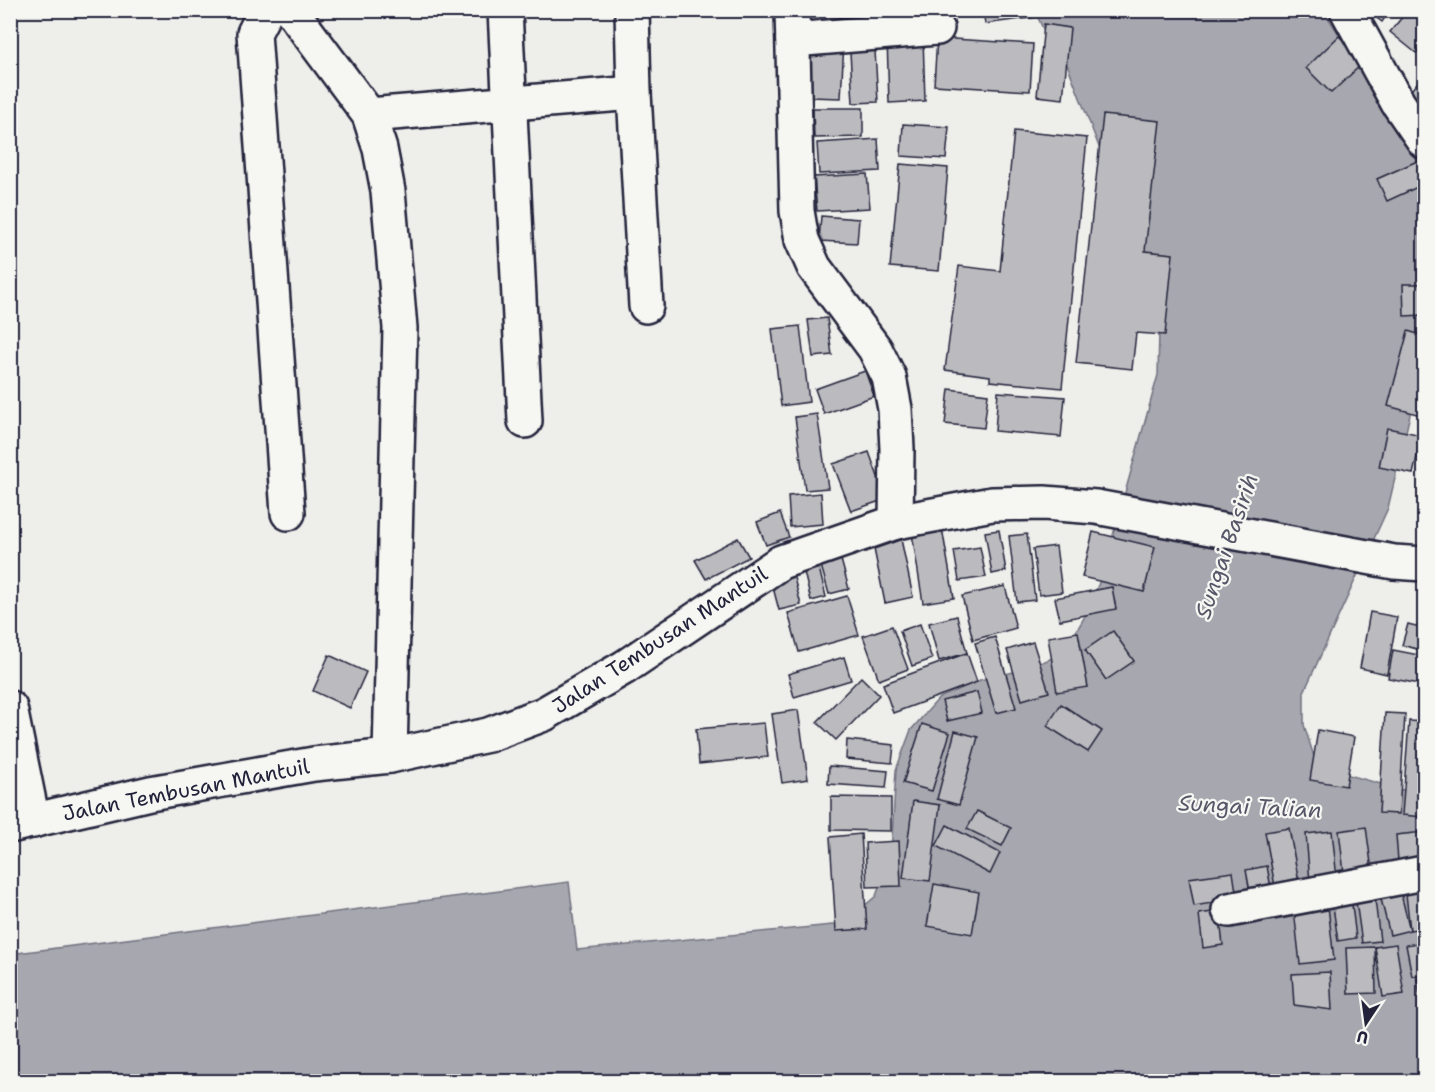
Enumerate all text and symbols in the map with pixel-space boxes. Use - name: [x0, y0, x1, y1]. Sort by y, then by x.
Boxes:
- water label: Sungai Basirih: [1188, 470, 1265, 622]
- street label: Jalan Tembusan Mantuil: [547, 560, 773, 720]
- street label: Jalan Tembusan Mantuil: [60, 752, 313, 828]
- water label: Sungai Talian: [1178, 788, 1322, 825]
- north arrow: [1336, 993, 1396, 1053]
- text: U: [1355, 1026, 1370, 1049]

